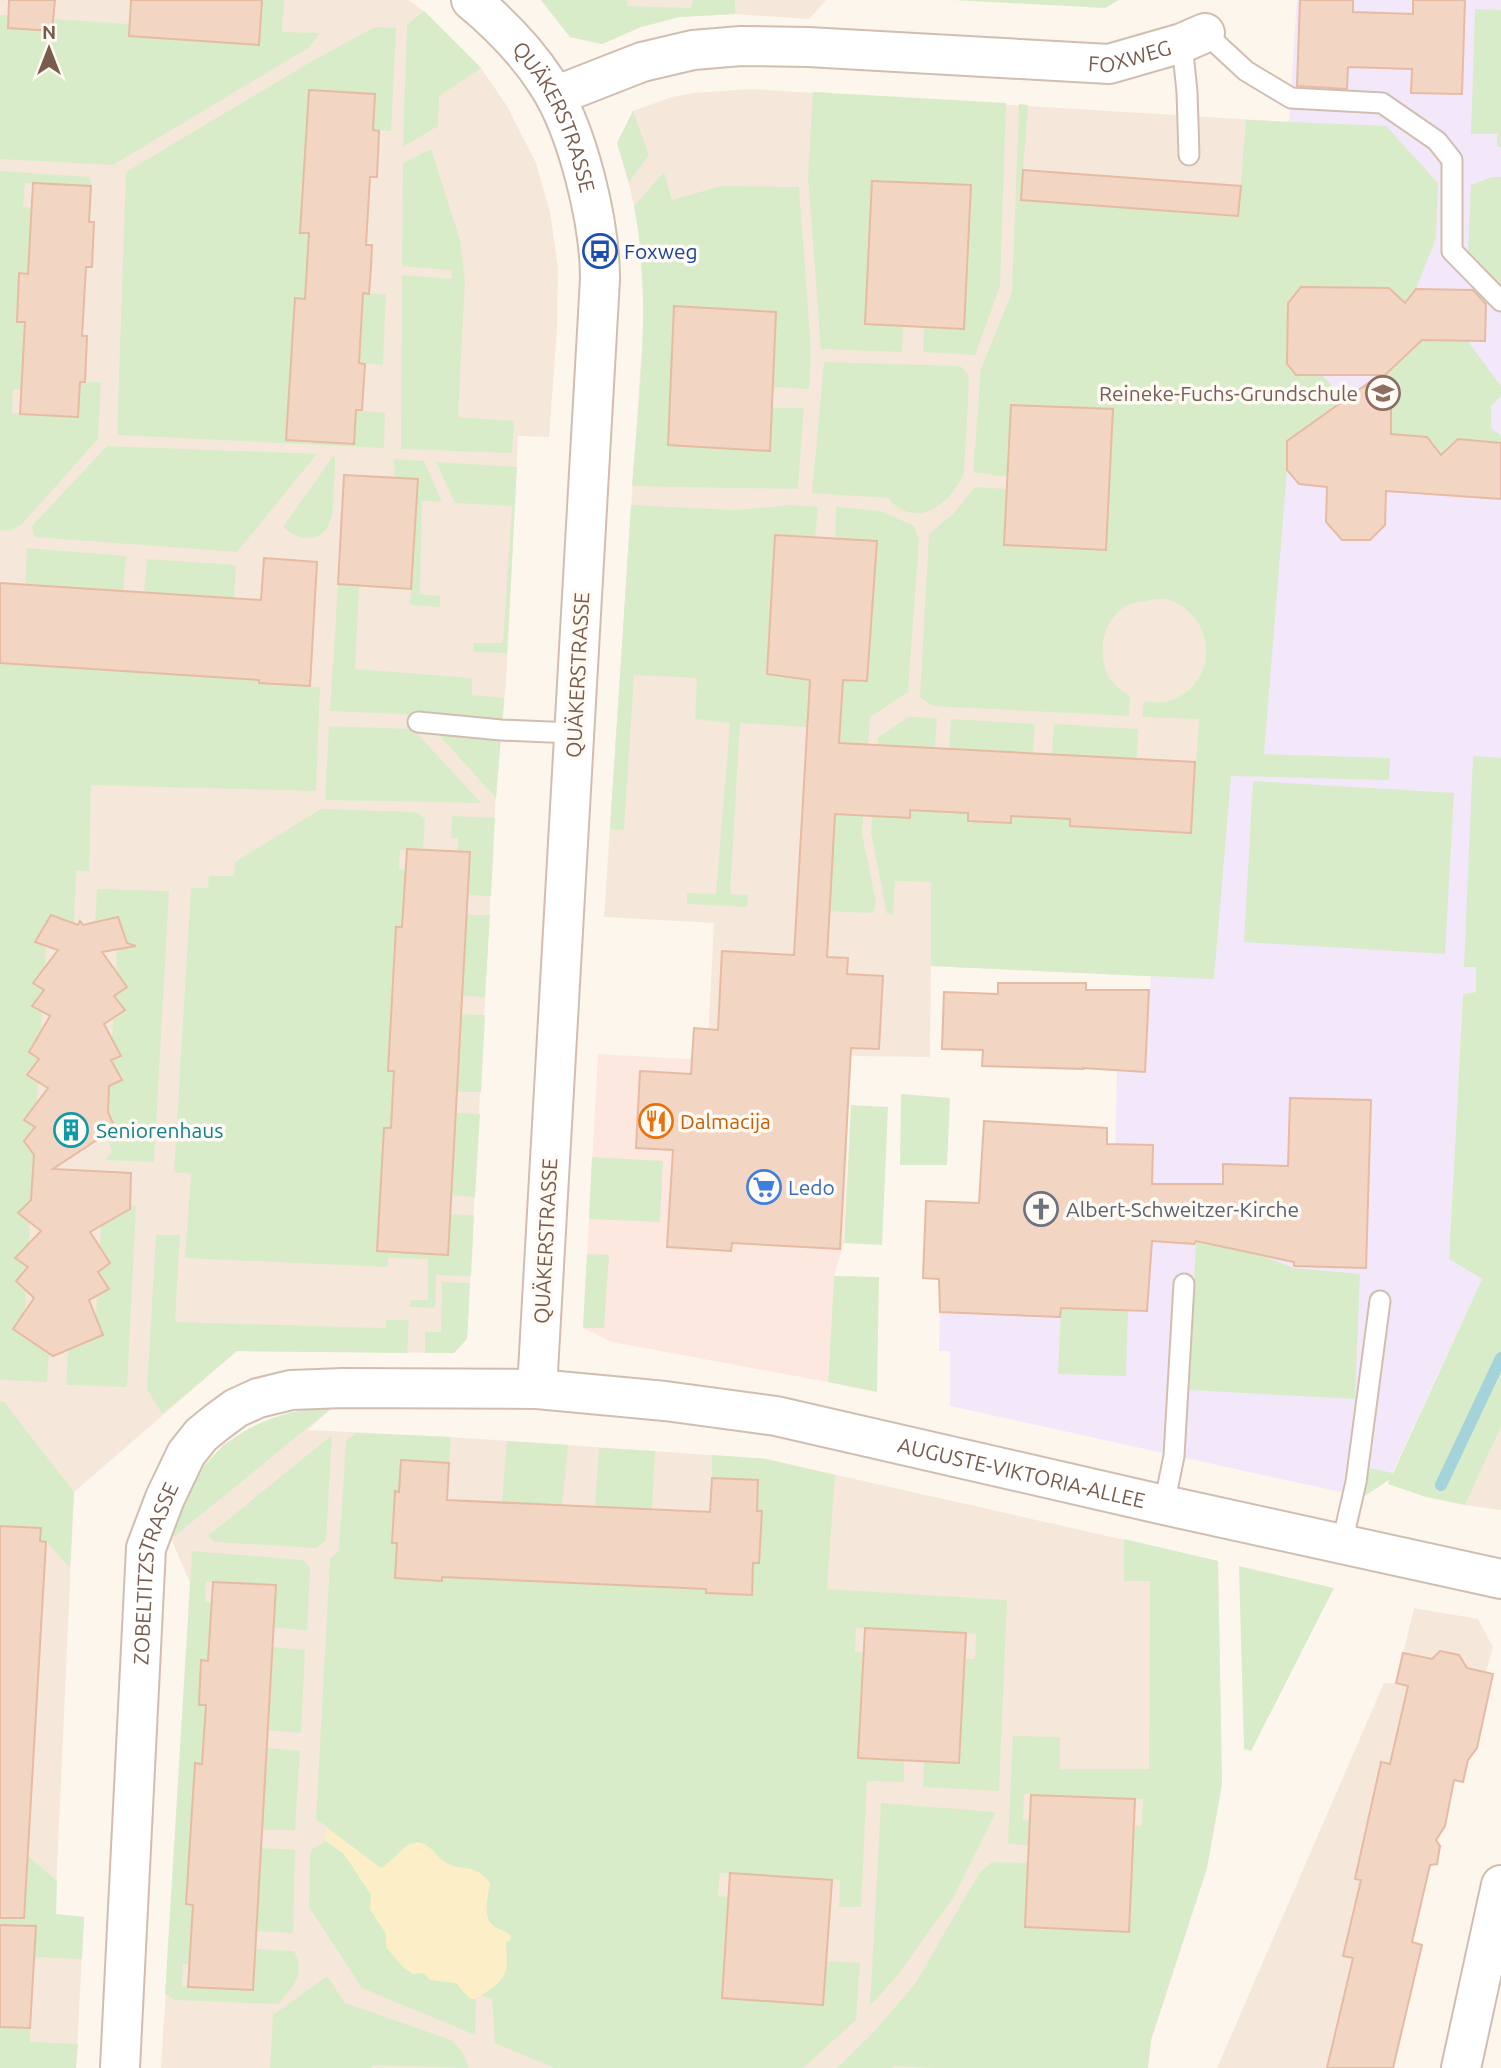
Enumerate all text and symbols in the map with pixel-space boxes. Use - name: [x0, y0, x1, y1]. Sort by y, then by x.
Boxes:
- north arrow: [14, 14, 84, 84]
- text: N: [42, 21, 56, 43]
- street label: FOXWEG: [1087, 35, 1174, 76]
- street label: QUÄKERSTRASSE: [508, 36, 600, 195]
- bus stop icon: Foxweg: [581, 232, 619, 270]
- place label: Foxweg: [624, 239, 698, 263]
- school or university icon: Reineke-Fuchs-Grundschule: [1364, 374, 1402, 412]
- place label: Reineke-Fuchs-Grundschule: [1099, 381, 1358, 405]
- street label: QUÄKERSTRASSE: [561, 591, 593, 759]
- restaurant icon: Dalmacija: [637, 1102, 675, 1140]
- place label: Dalmacija: [680, 1109, 771, 1133]
- building icon: Seniorenhaus: [52, 1111, 90, 1149]
- place label: Seniorenhaus: [96, 1118, 223, 1142]
- street label: QUÄKERSTRASSE: [529, 1157, 561, 1325]
- supermarket icon: Ledo: [745, 1168, 783, 1206]
- place label: Ledo: [788, 1175, 835, 1199]
- church icon: Albert-Schweitzer-Kirche: [1022, 1190, 1060, 1228]
- place label: Albert-Schweitzer-Kirche: [1066, 1197, 1299, 1221]
- street label: AUGUSTE-VIKTORIA-ALLEE: [896, 1432, 1148, 1512]
- street label: ZOBELTITZSTRASSE: [128, 1478, 183, 1665]

